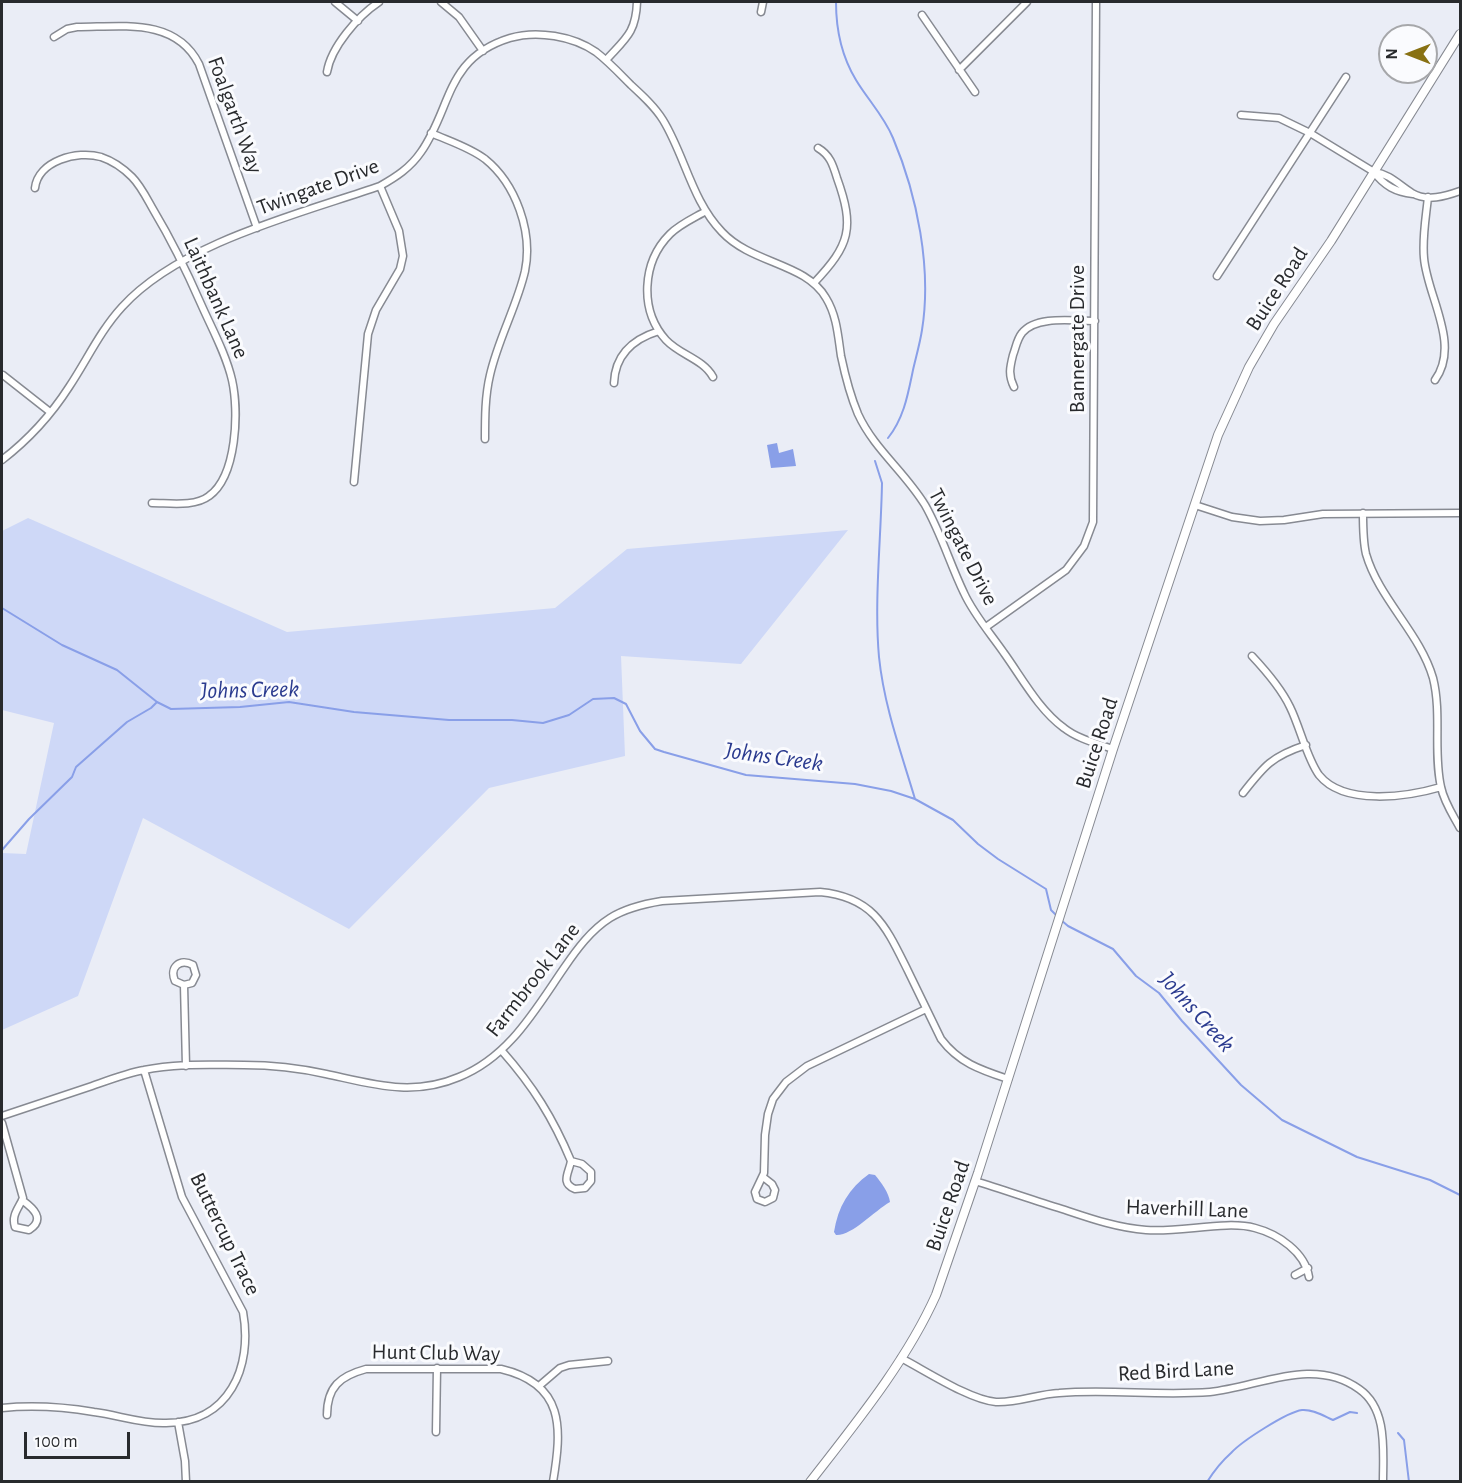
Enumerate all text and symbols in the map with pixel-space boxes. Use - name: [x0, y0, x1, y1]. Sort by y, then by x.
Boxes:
- north arrow: [1378, 24, 1438, 84]
- text: N: [1384, 48, 1400, 60]
- street label: Foalgarth Way: [202, 53, 268, 177]
- street label: Twingate Drive: [254, 153, 382, 221]
- street label: Laithbank Lane: [178, 233, 254, 363]
- street label: Buice Road: [1240, 242, 1314, 336]
- street label: Bannergate Drive: [1064, 265, 1090, 413]
- street label: Twingate Drive: [922, 484, 1004, 610]
- water label: Johns Creek: [200, 675, 300, 705]
- street label: Buice Road: [1070, 694, 1124, 792]
- water label: Johns Creek: [723, 736, 825, 778]
- street label: Farmbrook Lane: [480, 918, 586, 1042]
- water label: Johns Creek: [1153, 966, 1241, 1058]
- street label: Buice Road: [920, 1157, 976, 1255]
- street label: Buttercup Trace: [184, 1168, 266, 1300]
- street label: Haverhill Lane: [1125, 1194, 1249, 1224]
- street label: Hunt Club Way: [371, 1339, 501, 1367]
- street label: Red Bird Lane: [1117, 1355, 1235, 1387]
- scale bar: [27, 1420, 134, 1458]
- text: 100 m: [35, 1433, 78, 1451]

